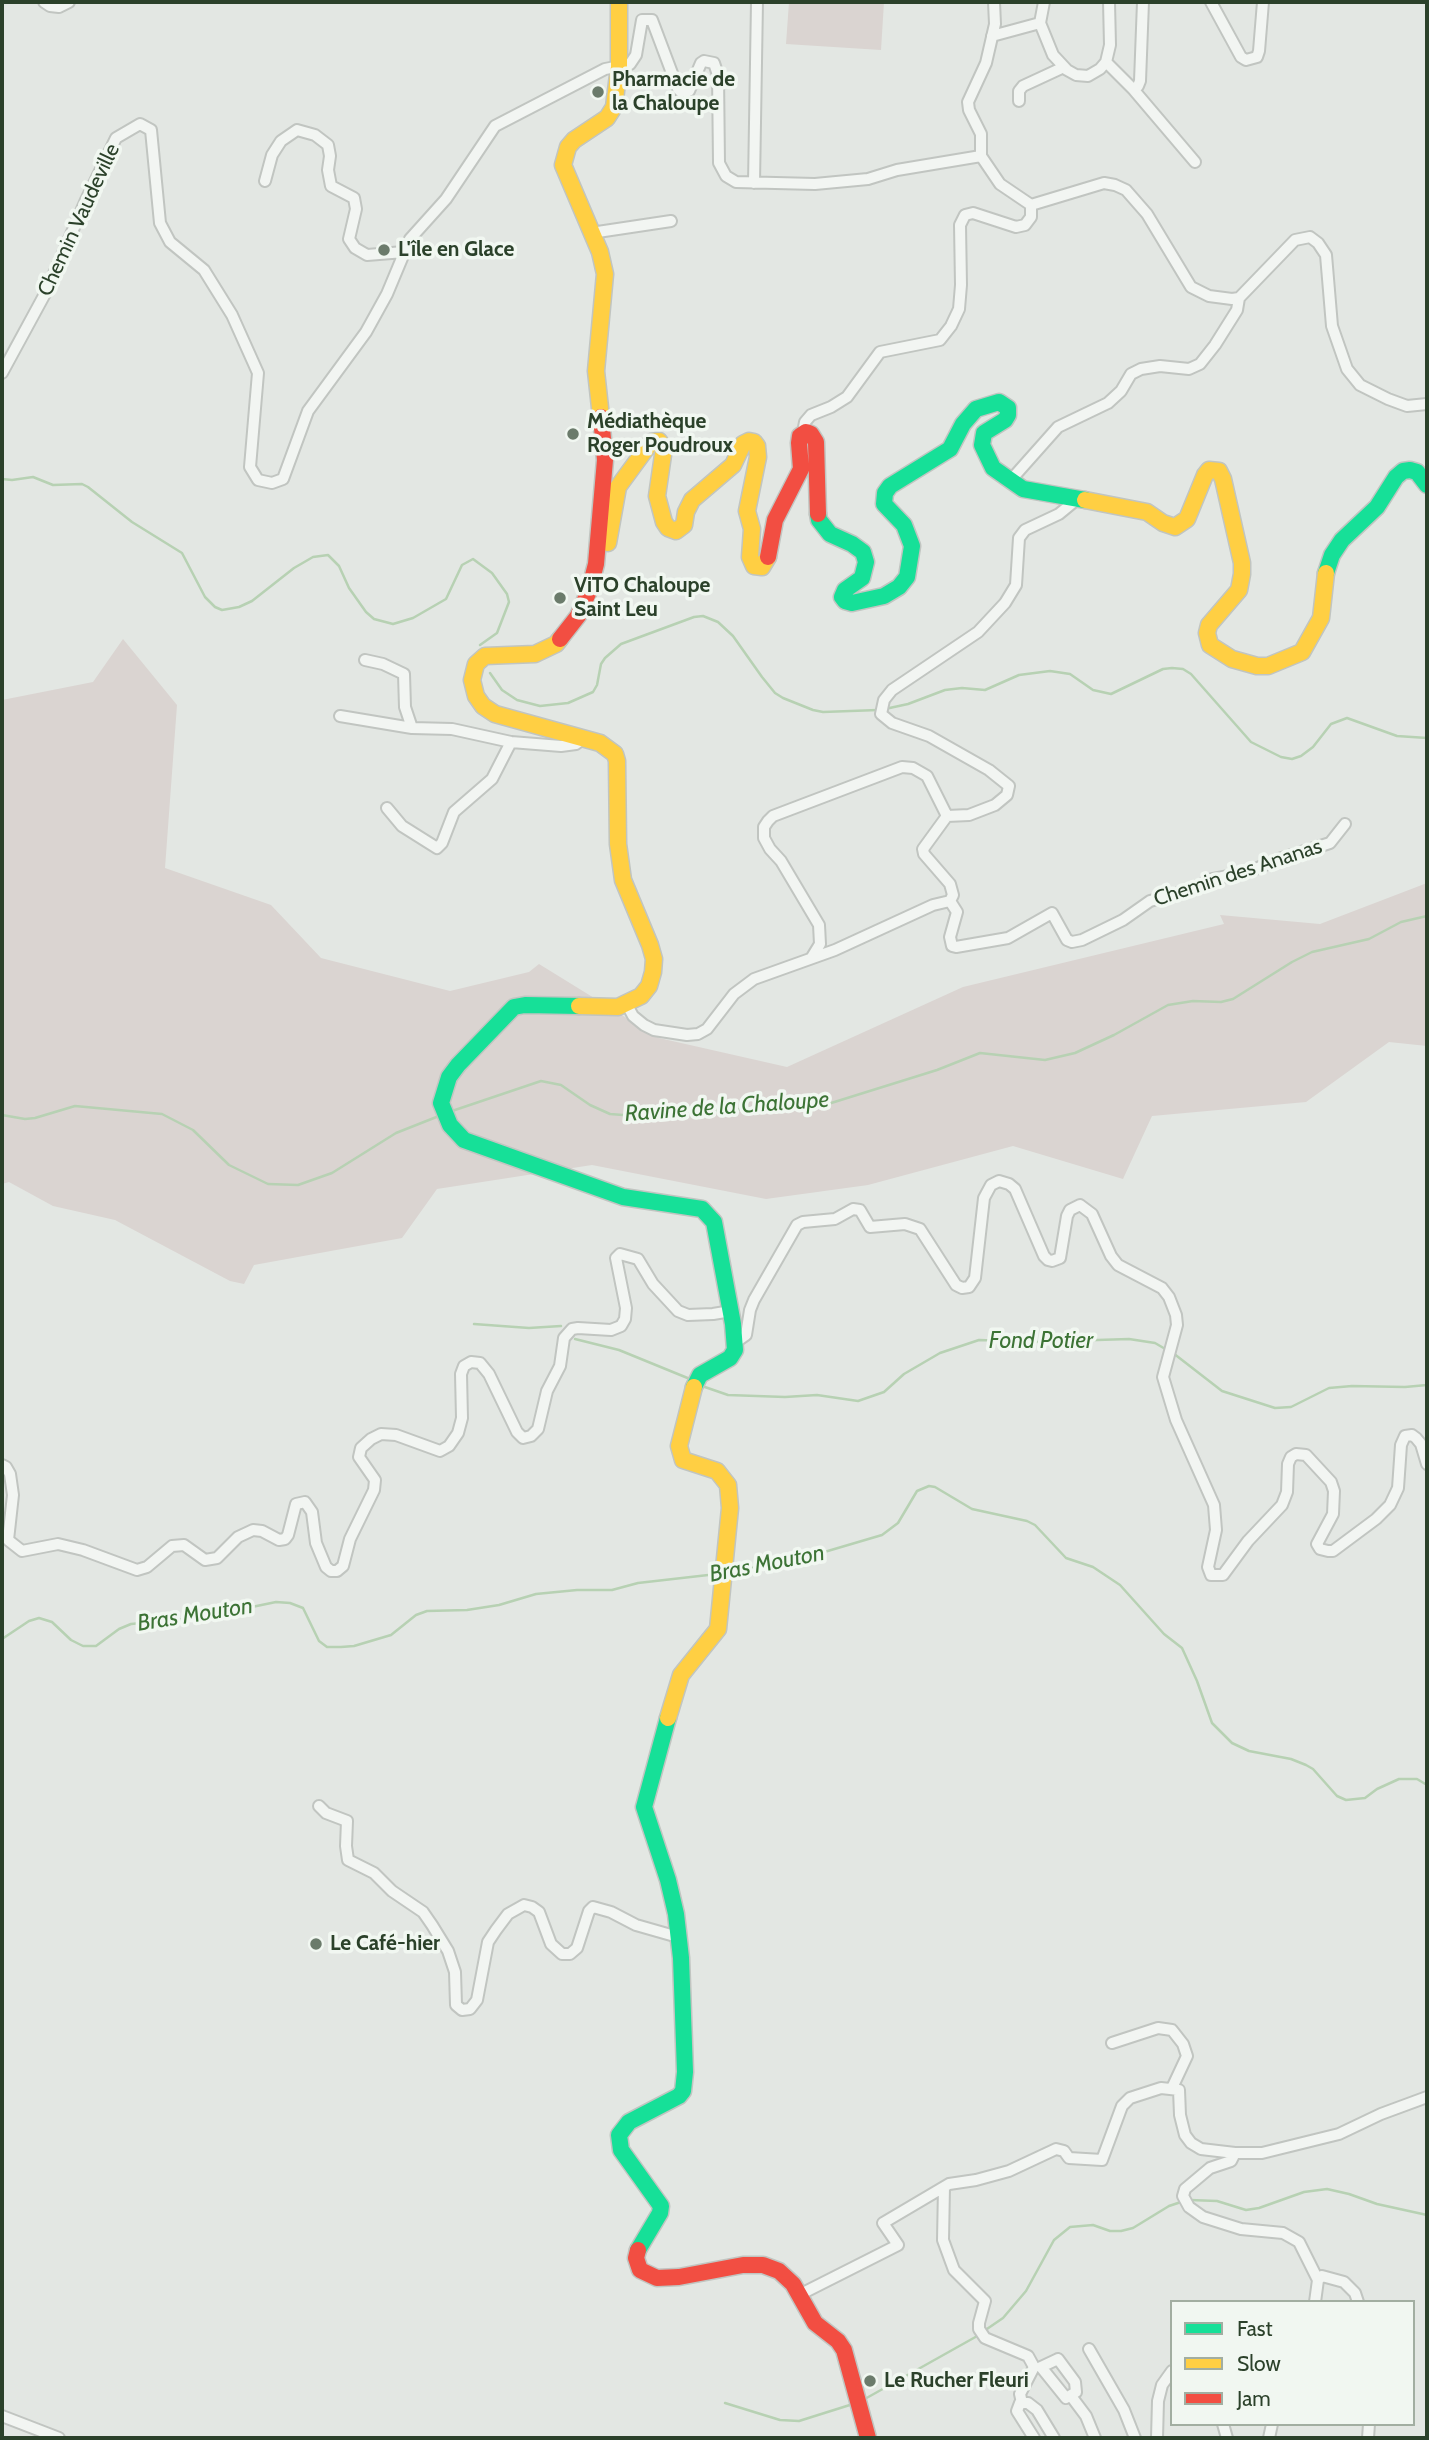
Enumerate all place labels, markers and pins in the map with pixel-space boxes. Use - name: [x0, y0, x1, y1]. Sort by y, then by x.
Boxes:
- place label: Pharmacie de la Chaloupe: [612, 67, 735, 117]
- marker: Pharmacie de la Chaloupe: [590, 84, 606, 100]
- place label: L'île en Glace: [398, 237, 514, 263]
- marker: L'île en Glace: [376, 242, 392, 258]
- place label: Médiathèque Roger Poudroux: [587, 409, 733, 459]
- marker: Médiathèque Roger Poudroux: [565, 426, 581, 442]
- place label: ViTO Chaloupe Saint Leu: [574, 573, 710, 623]
- marker: ViTO Chaloupe Saint Leu: [552, 590, 568, 606]
- place label: Le Café-hier: [330, 1931, 440, 1957]
- marker: Le Café-hier: [308, 1936, 324, 1952]
- place label: Le Rucher Fleuri: [884, 2368, 1029, 2394]
- marker: Le Rucher Fleuri: [862, 2373, 878, 2389]

